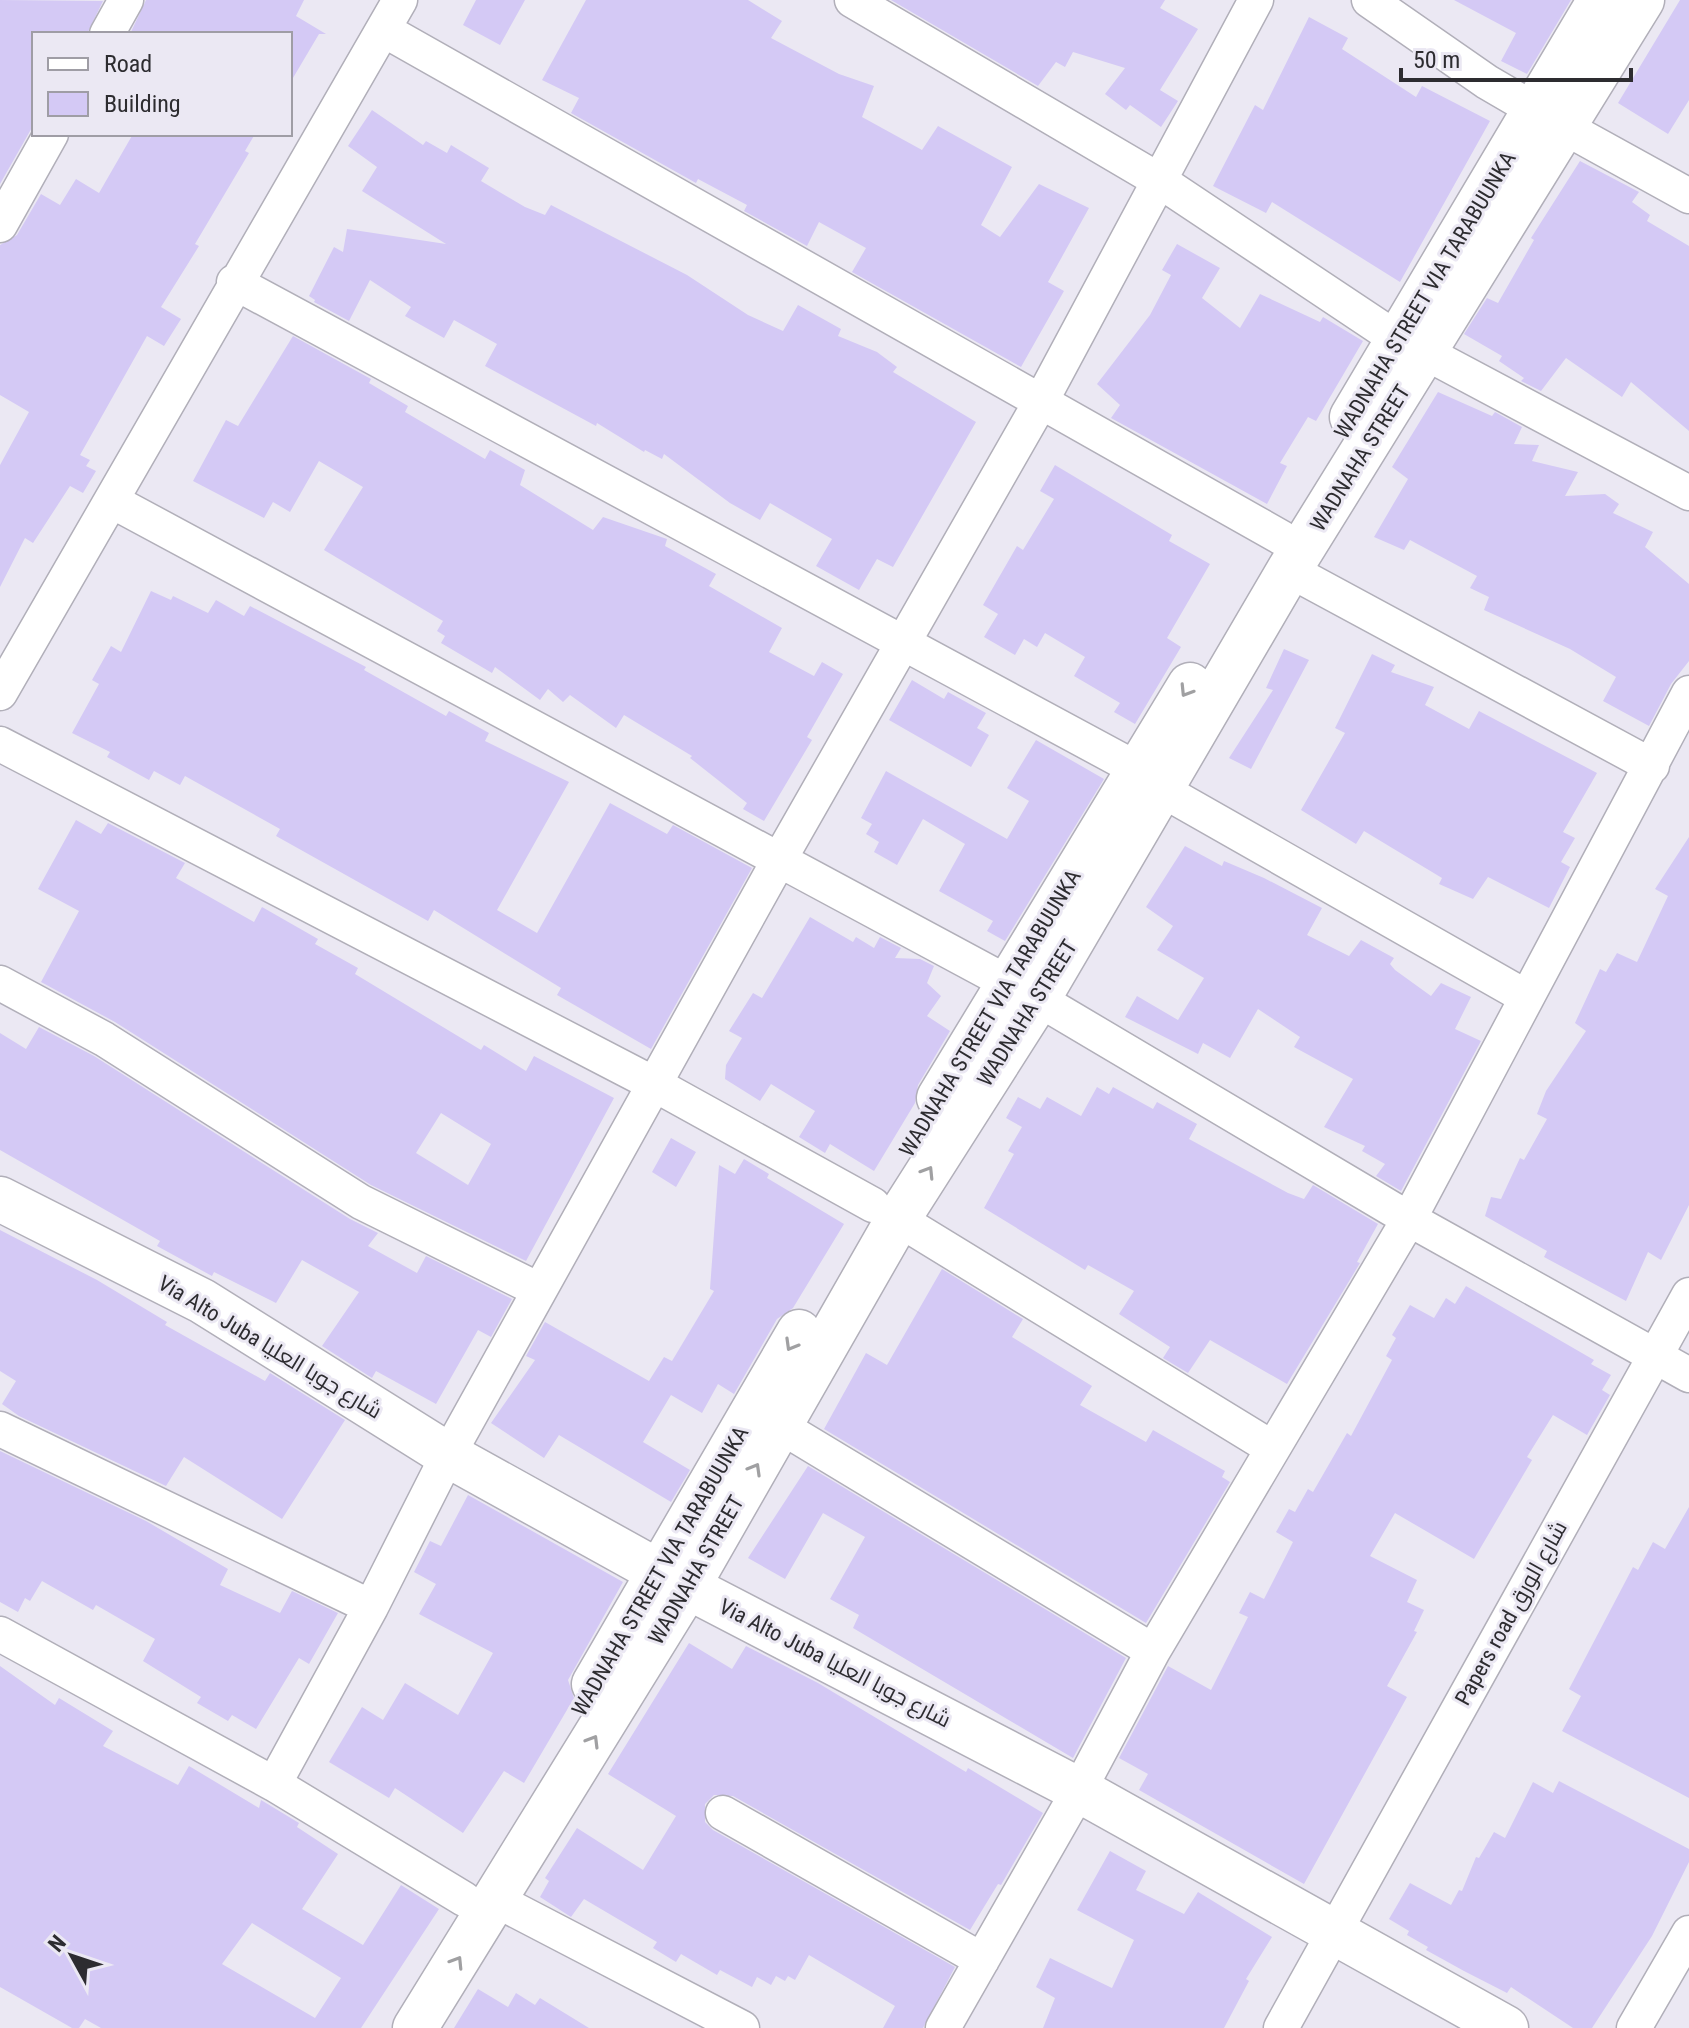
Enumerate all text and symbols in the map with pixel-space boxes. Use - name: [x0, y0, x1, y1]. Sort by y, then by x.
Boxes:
- legend: [32, 32, 292, 136]
- scale bar: [1401, 32, 1631, 82]
- text: 50 m: [1413, 46, 1460, 74]
- text: Road: [104, 50, 152, 78]
- text: Building: [104, 90, 181, 118]
- street label: WADNAHA STREET VIA TARABUUNKA: [1329, 147, 1521, 443]
- street label: WADNAHA STREET: [1305, 380, 1415, 536]
- one-way arrow: [1180, 682, 1195, 697]
- street label: WADNAHA STREET VIA TARABUUNKA: [893, 864, 1087, 1162]
- street label: WADNAHA STREET: [971, 935, 1083, 1091]
- one-way arrow: [918, 1166, 933, 1181]
- street label: Via Alto Juba شارع جوبا العليا: [153, 1270, 386, 1425]
- one-way arrow: [785, 1336, 801, 1351]
- street label: WADNAHA STREET VIA TARABUUNKA: [567, 1421, 754, 1720]
- one-way arrow: [745, 1463, 761, 1478]
- street label: WADNAHA STREET: [643, 1491, 749, 1649]
- street label: Papers road شارع الورق: [1450, 1517, 1574, 1710]
- street label: Via Alto Juba شارع جوبا العليا: [714, 1594, 955, 1734]
- one-way arrow: [584, 1735, 599, 1750]
- north arrow: [32, 1916, 112, 1996]
- text: N: [43, 1930, 71, 1957]
- one-way arrow: [447, 1956, 462, 1971]

